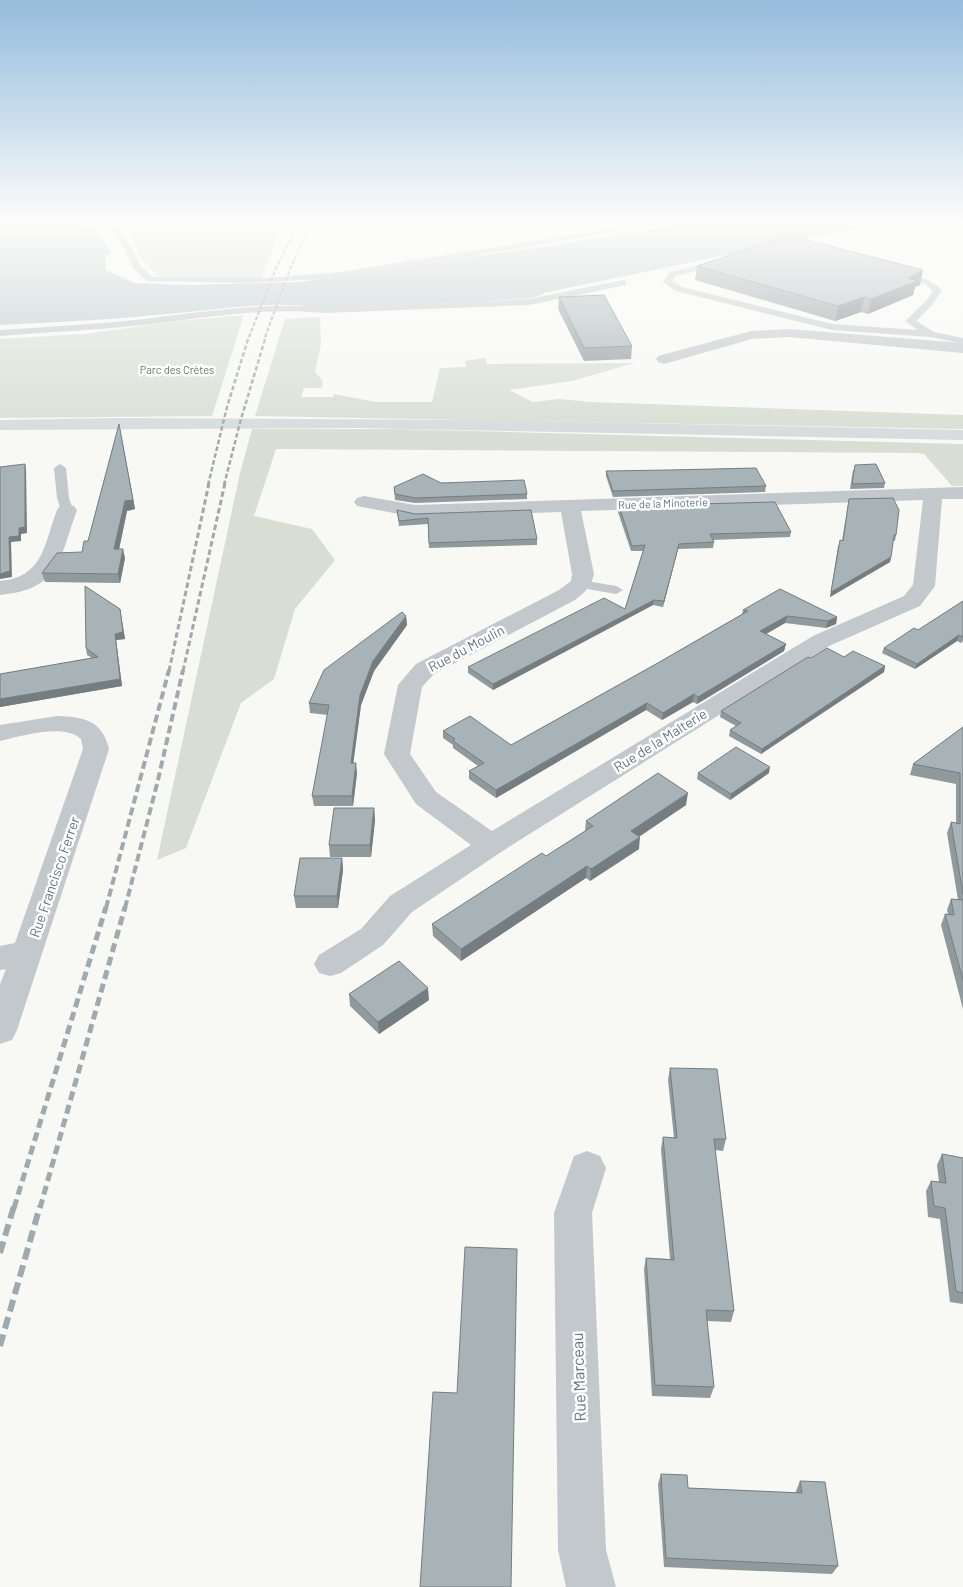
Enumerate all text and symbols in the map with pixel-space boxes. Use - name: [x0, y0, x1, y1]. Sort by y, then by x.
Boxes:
- park label: Parc des Crètes: [140, 363, 214, 376]
- street label: Rue de la Minoterie: [618, 495, 708, 511]
- street label: Rue du Moulin: [425, 621, 507, 675]
- street label: Rue de la Malterie: [610, 705, 710, 775]
- street label: Rue Francisco Ferrer: [25, 814, 83, 940]
- street label: Rue Marceau: [567, 1332, 589, 1422]

